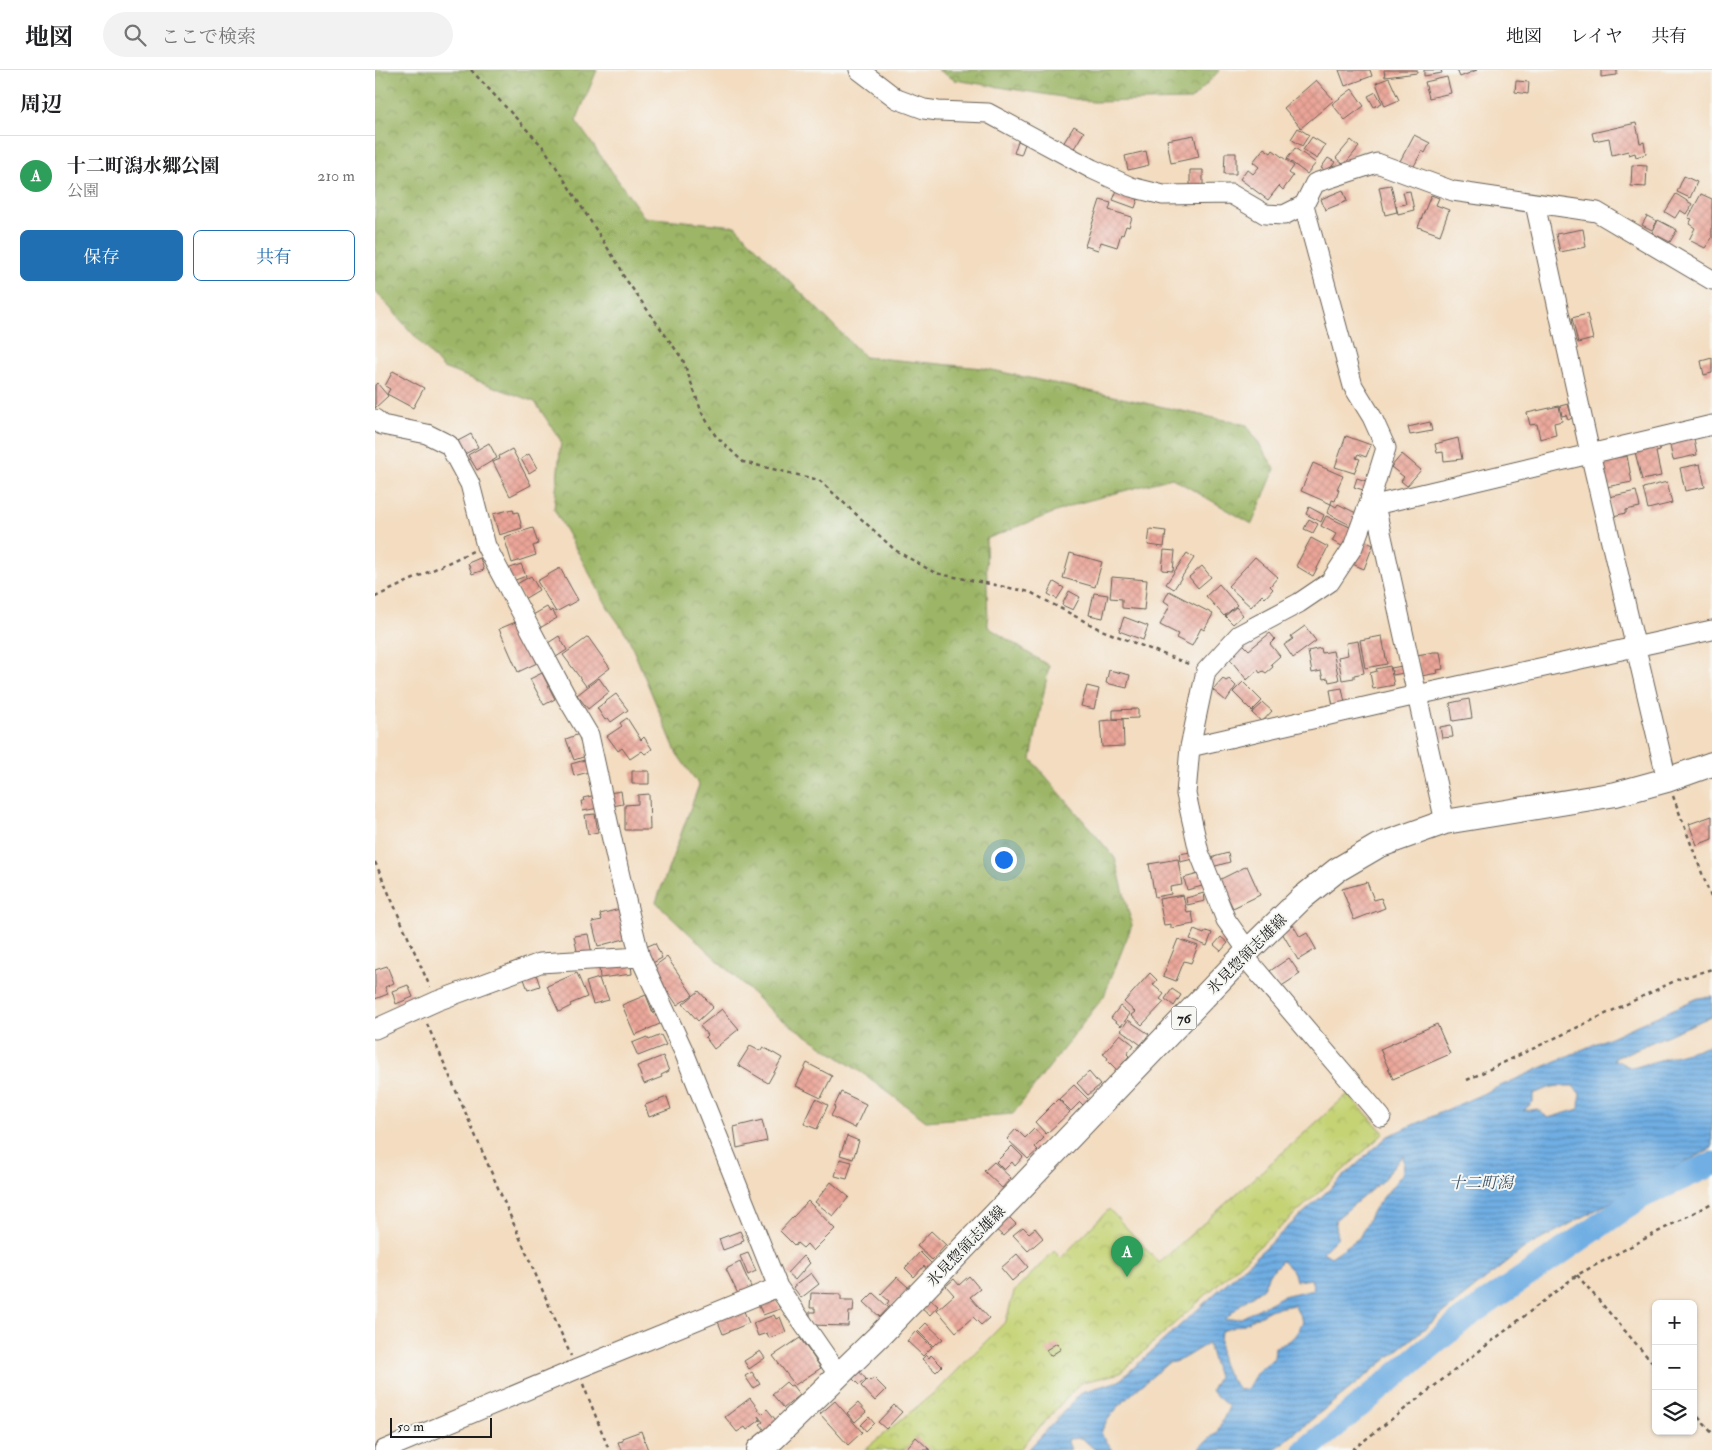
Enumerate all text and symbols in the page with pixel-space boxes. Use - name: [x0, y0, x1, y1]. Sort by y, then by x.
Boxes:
- search box: [103, 12, 453, 57]
- icon: search: [121, 21, 149, 49]
- text: 地図: [25, 22, 73, 53]
- text: ここで検索: [161, 25, 256, 49]
- text: 地図: [1506, 25, 1542, 48]
- text: レイヤ: [1570, 25, 1623, 48]
- text: 共有: [1651, 25, 1687, 48]
- text: 周辺: [20, 91, 62, 118]
- text: 十二町潟水郷公園: [67, 154, 219, 178]
- text: A: [31, 166, 41, 186]
- text: 210 m: [317, 166, 355, 186]
- text: 公園: [67, 181, 99, 201]
- button: 保存: [20, 230, 183, 281]
- button: 共有: [193, 230, 355, 281]
- your location: [991, 847, 1017, 873]
- street label: 氷見惣領志雄線: [1204, 911, 1291, 998]
- road number: 76: [1171, 1006, 1197, 1030]
- water label: 十二町潟: [1449, 1173, 1515, 1193]
- street label: 氷見惣領志雄線: [923, 1202, 1010, 1291]
- pin: A: [1111, 1236, 1143, 1277]
- map controls: [1652, 1300, 1697, 1435]
- button: +: [1652, 1300, 1697, 1345]
- button: −: [1652, 1345, 1697, 1390]
- button: layers: [1652, 1390, 1697, 1435]
- scale bar: [390, 1415, 493, 1438]
- text: 50 m: [397, 1418, 424, 1435]

